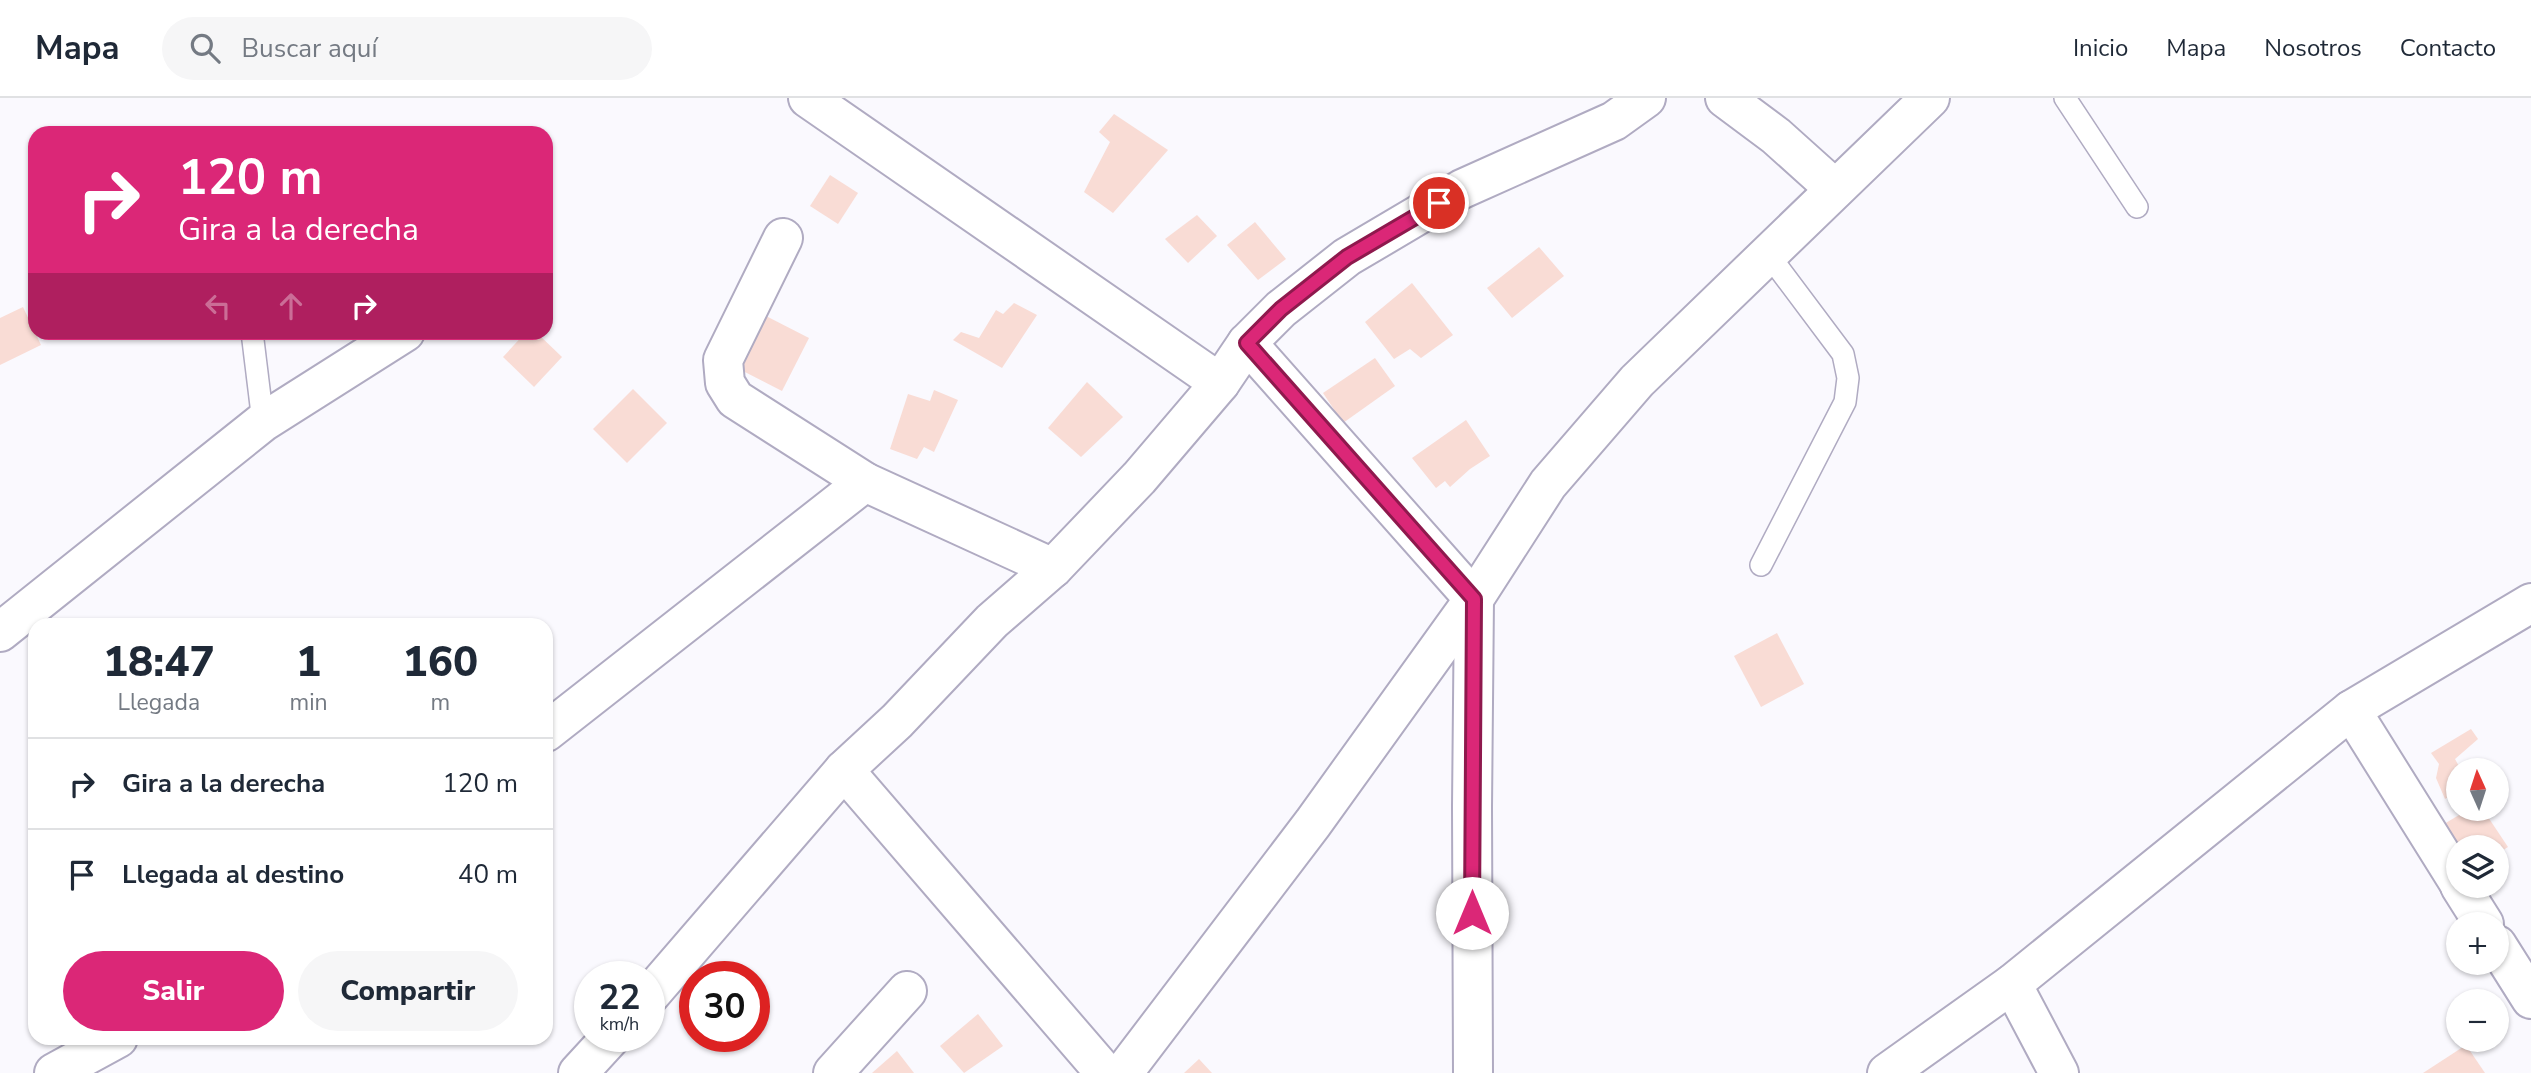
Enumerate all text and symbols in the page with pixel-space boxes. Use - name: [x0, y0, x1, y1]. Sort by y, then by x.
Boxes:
- search box: [162, 17, 652, 80]
- text: Mapa: [35, 26, 120, 71]
- icon: search: [186, 29, 224, 67]
- text: Buscar aquí: [242, 31, 377, 66]
- text: Inicio: [2073, 32, 2128, 64]
- text: Mapa: [2166, 32, 2226, 64]
- text: Nosotros: [2264, 32, 2362, 64]
- text: Contacto: [2400, 32, 2496, 64]
- text: 120 m: [178, 144, 322, 211]
- icon: right: [63, 154, 154, 245]
- pin: [1409, 173, 1469, 233]
- icon: arrive: [1420, 184, 1458, 222]
- text: Gira a la derecha: [178, 208, 419, 251]
- icon: left: [199, 287, 237, 325]
- icon: ahead: [272, 287, 310, 325]
- icon: right: [345, 287, 383, 325]
- text: 18:47: [103, 634, 215, 691]
- text: 1: [296, 634, 321, 691]
- text: 160: [403, 634, 478, 691]
- text: Llegada: [117, 687, 200, 718]
- text: min: [290, 687, 328, 718]
- text: m: [430, 687, 450, 718]
- north arrow: [2446, 758, 2510, 821]
- map controls: [2446, 758, 2509, 1052]
- icon: right: [63, 765, 101, 803]
- text: Gira a la derecha: [122, 766, 325, 801]
- text: 120 m: [442, 766, 518, 801]
- button: layers: [2446, 835, 2509, 898]
- icon: arrive: [63, 856, 101, 894]
- text: Llegada al destino: [122, 857, 344, 892]
- text: 40 m: [458, 857, 518, 892]
- position arrow: [1435, 876, 1509, 950]
- button: +: [2446, 912, 2509, 975]
- button: Salir: [63, 951, 284, 1031]
- button: Compartir: [298, 951, 518, 1031]
- speed limit sign: 30: [679, 961, 770, 1052]
- text: 22: [598, 974, 641, 1021]
- button: −: [2446, 989, 2509, 1052]
- text: km/h: [600, 1012, 639, 1036]

